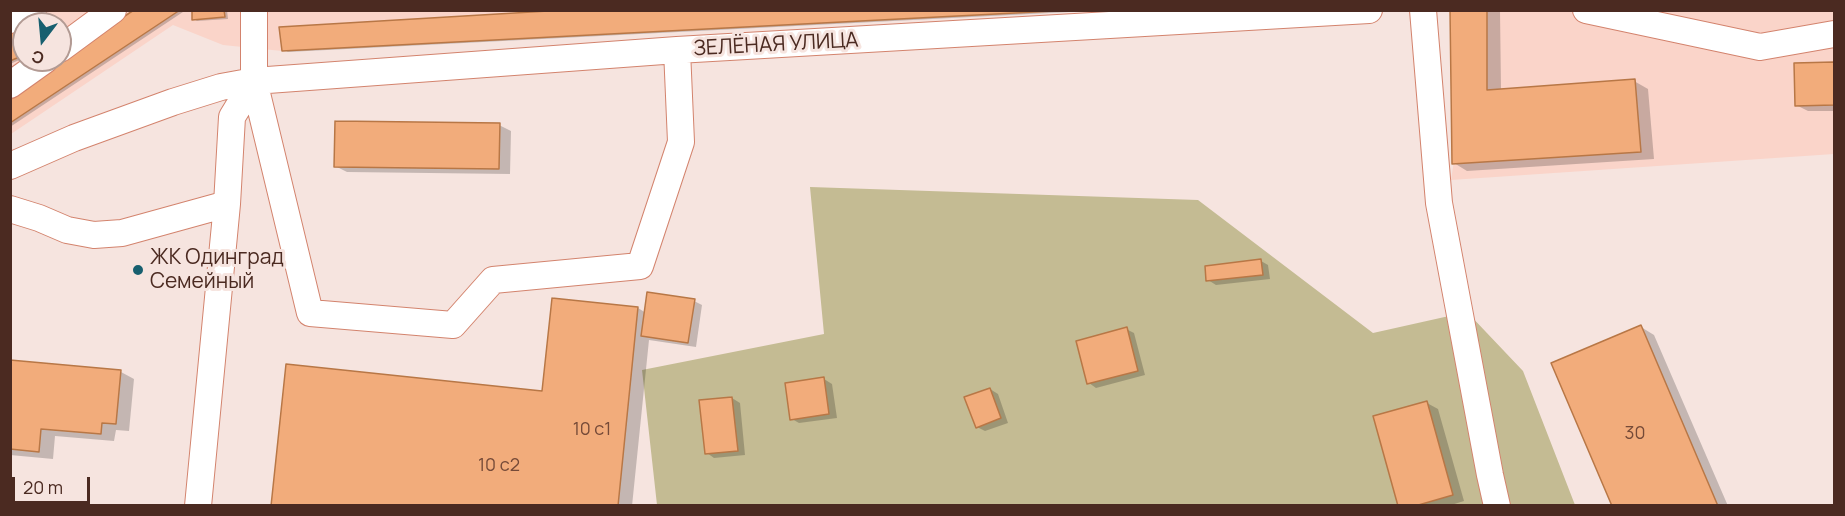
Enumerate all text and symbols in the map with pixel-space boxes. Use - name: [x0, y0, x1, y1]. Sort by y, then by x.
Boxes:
- north arrow: [12, 12, 72, 72]
- street label: ЗЕЛЁНАЯ УЛИЦА: [693, 28, 859, 62]
- text: С: [29, 45, 46, 70]
- place label: ЖК Одинград Семейный: [150, 245, 284, 295]
- marker: ЖК Одинград Семейный: [131, 263, 145, 277]
- house number: 10 с1: [573, 419, 611, 441]
- house number: 30: [1625, 423, 1645, 445]
- house number: 10 с2: [478, 455, 520, 477]
- scale bar: [15, 465, 93, 503]
- text: 20 m: [23, 475, 63, 499]

